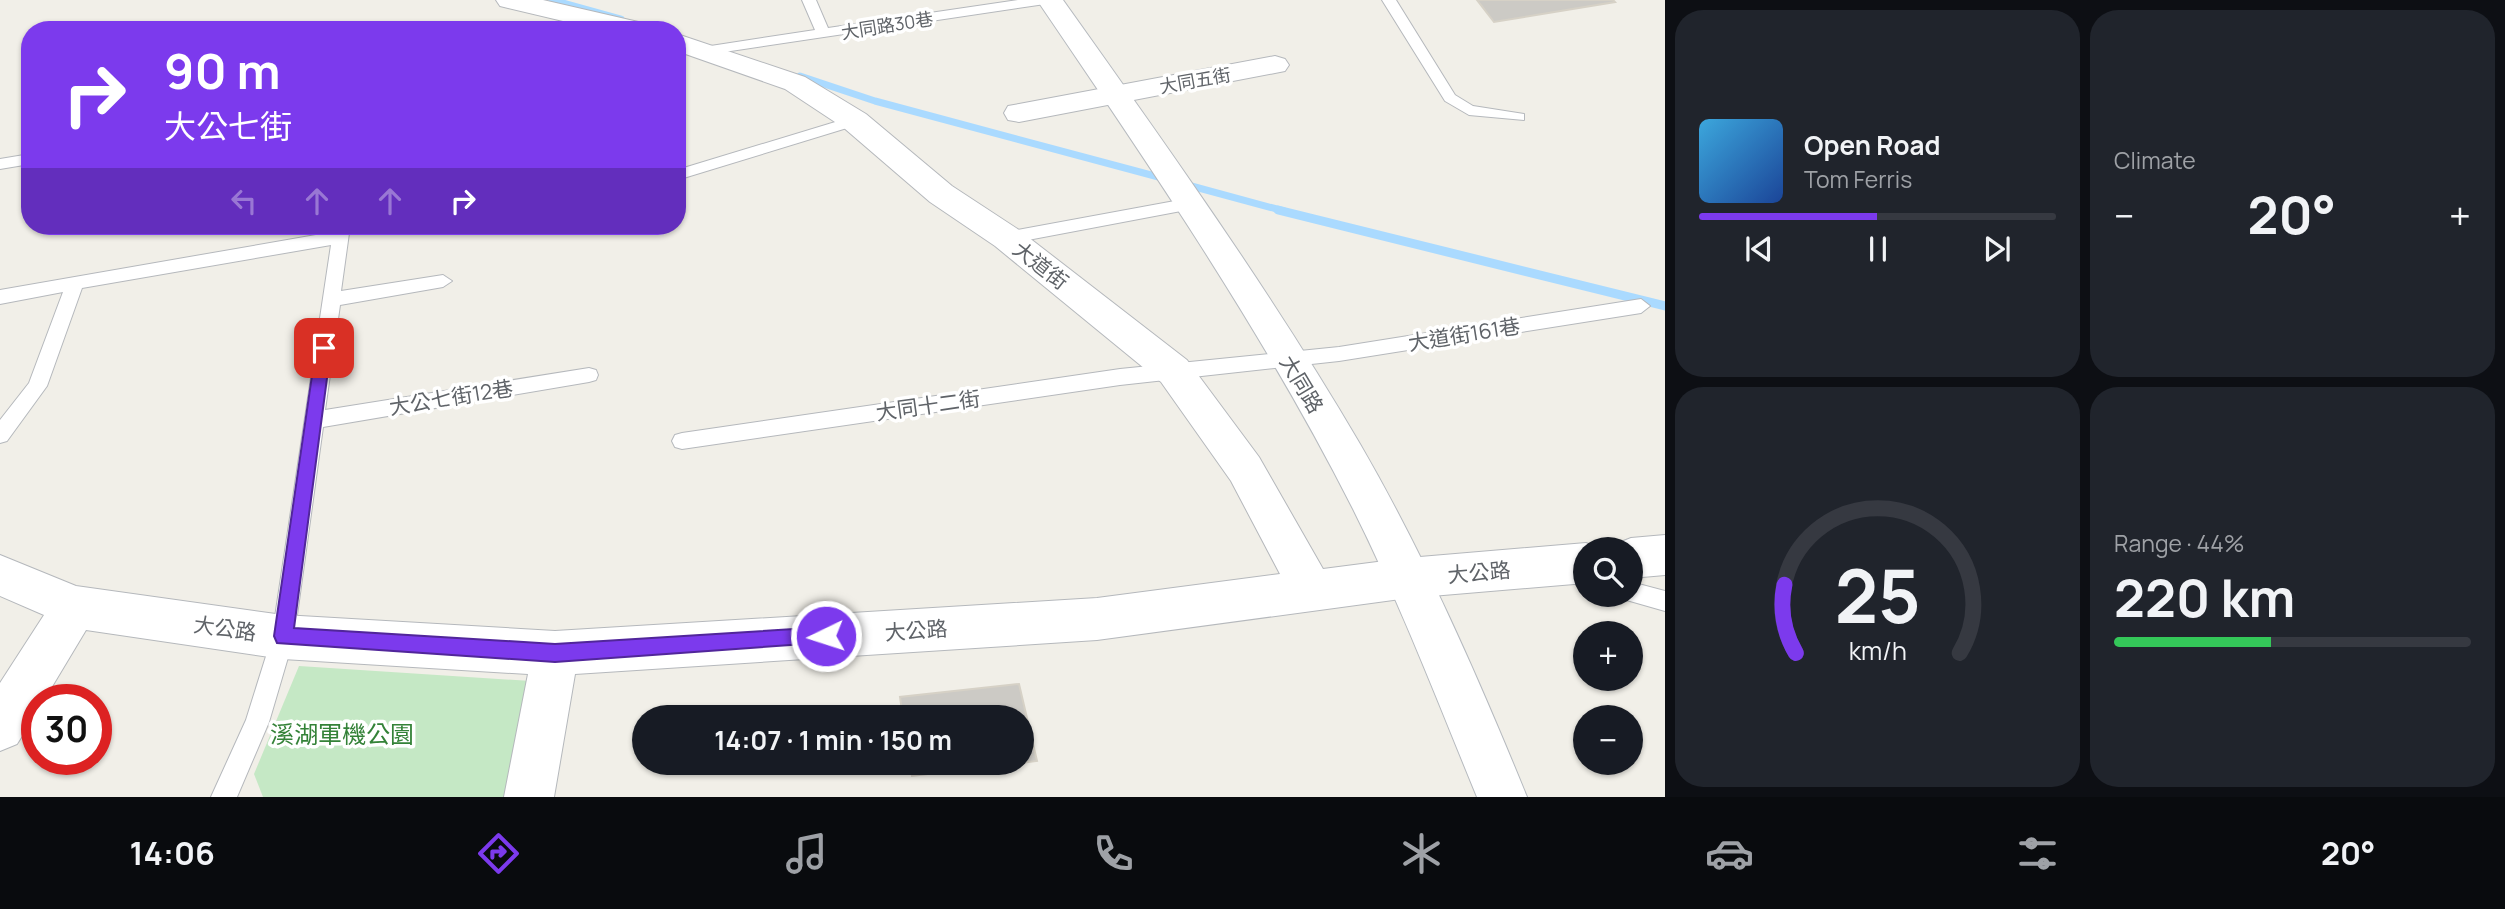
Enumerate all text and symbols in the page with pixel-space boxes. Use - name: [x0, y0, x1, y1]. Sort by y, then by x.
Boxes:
- street label: 大同路30巷: [839, 6, 935, 44]
- text: 90 m: [164, 37, 281, 104]
- icon: right: [49, 49, 140, 140]
- street label: 大同五街: [1157, 62, 1233, 98]
- text: 大公七街: [164, 104, 292, 148]
- text: Open Road: [1804, 127, 1940, 163]
- text: Climate: [2114, 144, 2196, 176]
- text: Tom Ferris: [1804, 163, 1912, 195]
- text: 20°: [2248, 179, 2336, 250]
- icon: left: [225, 182, 263, 220]
- icon: ahead: [298, 182, 336, 220]
- icon: ahead: [371, 182, 409, 220]
- icon: right: [444, 182, 482, 220]
- text: −: [2114, 189, 2135, 241]
- text: +: [2449, 189, 2471, 241]
- icon: previous: [1740, 230, 1778, 268]
- icon: pause: [1859, 230, 1897, 268]
- icon: next: [1978, 230, 2016, 268]
- street label: 大道街: [1008, 235, 1074, 295]
- street label: 大道街161巷: [1406, 311, 1522, 357]
- pin: [294, 318, 354, 378]
- icon: arrive: [305, 329, 343, 367]
- street label: 大同路: [1274, 350, 1330, 418]
- street label: 大公七街12巷: [387, 373, 515, 421]
- street label: 大同十二街: [874, 384, 982, 426]
- text: Range · 44%: [2114, 527, 2245, 559]
- map controls: [1573, 537, 1643, 775]
- button: search: [1573, 537, 1643, 607]
- text: 25: [1834, 545, 1921, 645]
- street label: 大公路: [1446, 555, 1512, 589]
- text: 220 km: [2114, 562, 2295, 633]
- position arrow: [789, 599, 863, 673]
- street label: 大公路: [192, 610, 258, 646]
- street label: 大公路: [884, 614, 948, 646]
- button: +: [1573, 621, 1643, 691]
- text: km/h: [1848, 633, 1907, 668]
- speed limit sign: 30: [21, 684, 112, 775]
- button: −: [1573, 705, 1643, 775]
- park label: 溪湖軍機公園: [270, 717, 414, 750]
- text: 14:07 · 1 min · 150 m: [714, 722, 952, 758]
- icon: directions: [474, 829, 523, 878]
- icon: music: [782, 829, 831, 878]
- icon: phone: [1089, 829, 1138, 878]
- icon: climate: [1397, 829, 1446, 878]
- icon: car: [1705, 829, 1754, 878]
- icon: filters: [2013, 829, 2062, 878]
- text: 14:06: [129, 831, 215, 875]
- text: 20°: [2321, 831, 2375, 875]

